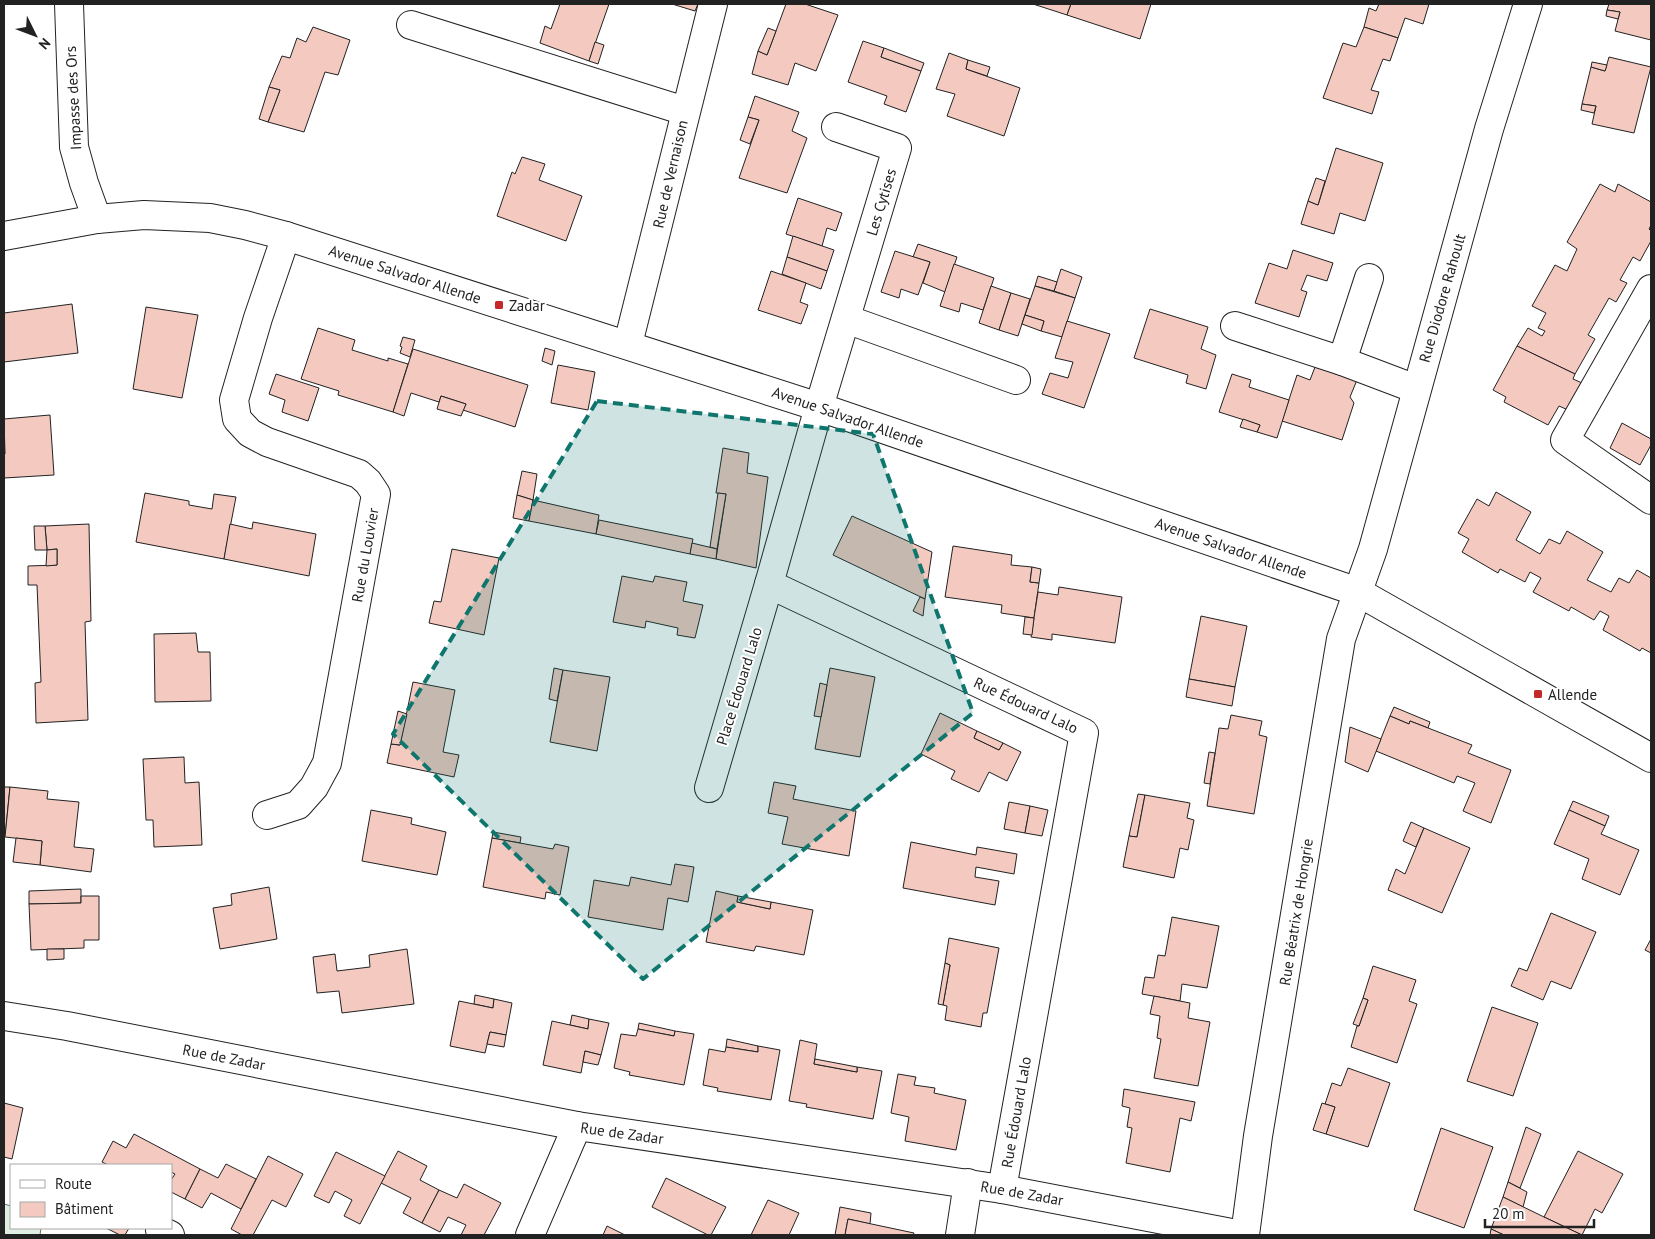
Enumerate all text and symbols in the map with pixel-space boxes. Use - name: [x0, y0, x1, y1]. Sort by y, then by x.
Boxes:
- north arrow: [10, 10, 60, 60]
- text: N: [35, 34, 54, 53]
- street label: Impasse des Ors: [61, 46, 85, 150]
- street label: Rue de Vernaison: [648, 118, 692, 230]
- street label: Les Cytises: [862, 166, 900, 238]
- street label: Rue Diodore Rahoult: [1415, 231, 1469, 365]
- street label: Avenue Salvador Allende: [326, 240, 484, 308]
- place label: Zadar: [509, 296, 545, 315]
- marker: Zadar: [493, 299, 505, 311]
- street label: Avenue Salvador Allende: [770, 382, 926, 452]
- street label: Rue du Louvier: [347, 506, 383, 604]
- street label: Avenue Salvador Allende: [1153, 513, 1309, 583]
- street label: Place Édouard Lalo: [712, 625, 766, 747]
- street label: Rue Édouard Lalo: [971, 673, 1081, 737]
- place label: Allende: [1548, 685, 1597, 704]
- marker: Allende: [1532, 688, 1544, 700]
- street label: Rue Béatrix de Hongrie: [1275, 837, 1317, 987]
- street label: Rue de Zadar: [181, 1040, 267, 1074]
- street label: Rue Édouard Lalo: [997, 1055, 1035, 1169]
- street label: Rue de Zadar: [579, 1118, 665, 1148]
- legend: [10, 1164, 172, 1229]
- text: Route: [55, 1174, 92, 1193]
- street label: Rue de Zadar: [979, 1176, 1065, 1210]
- scale bar: [1485, 1196, 1594, 1228]
- text: Bâtiment: [55, 1199, 113, 1218]
- text: 20 m: [1492, 1204, 1525, 1223]

